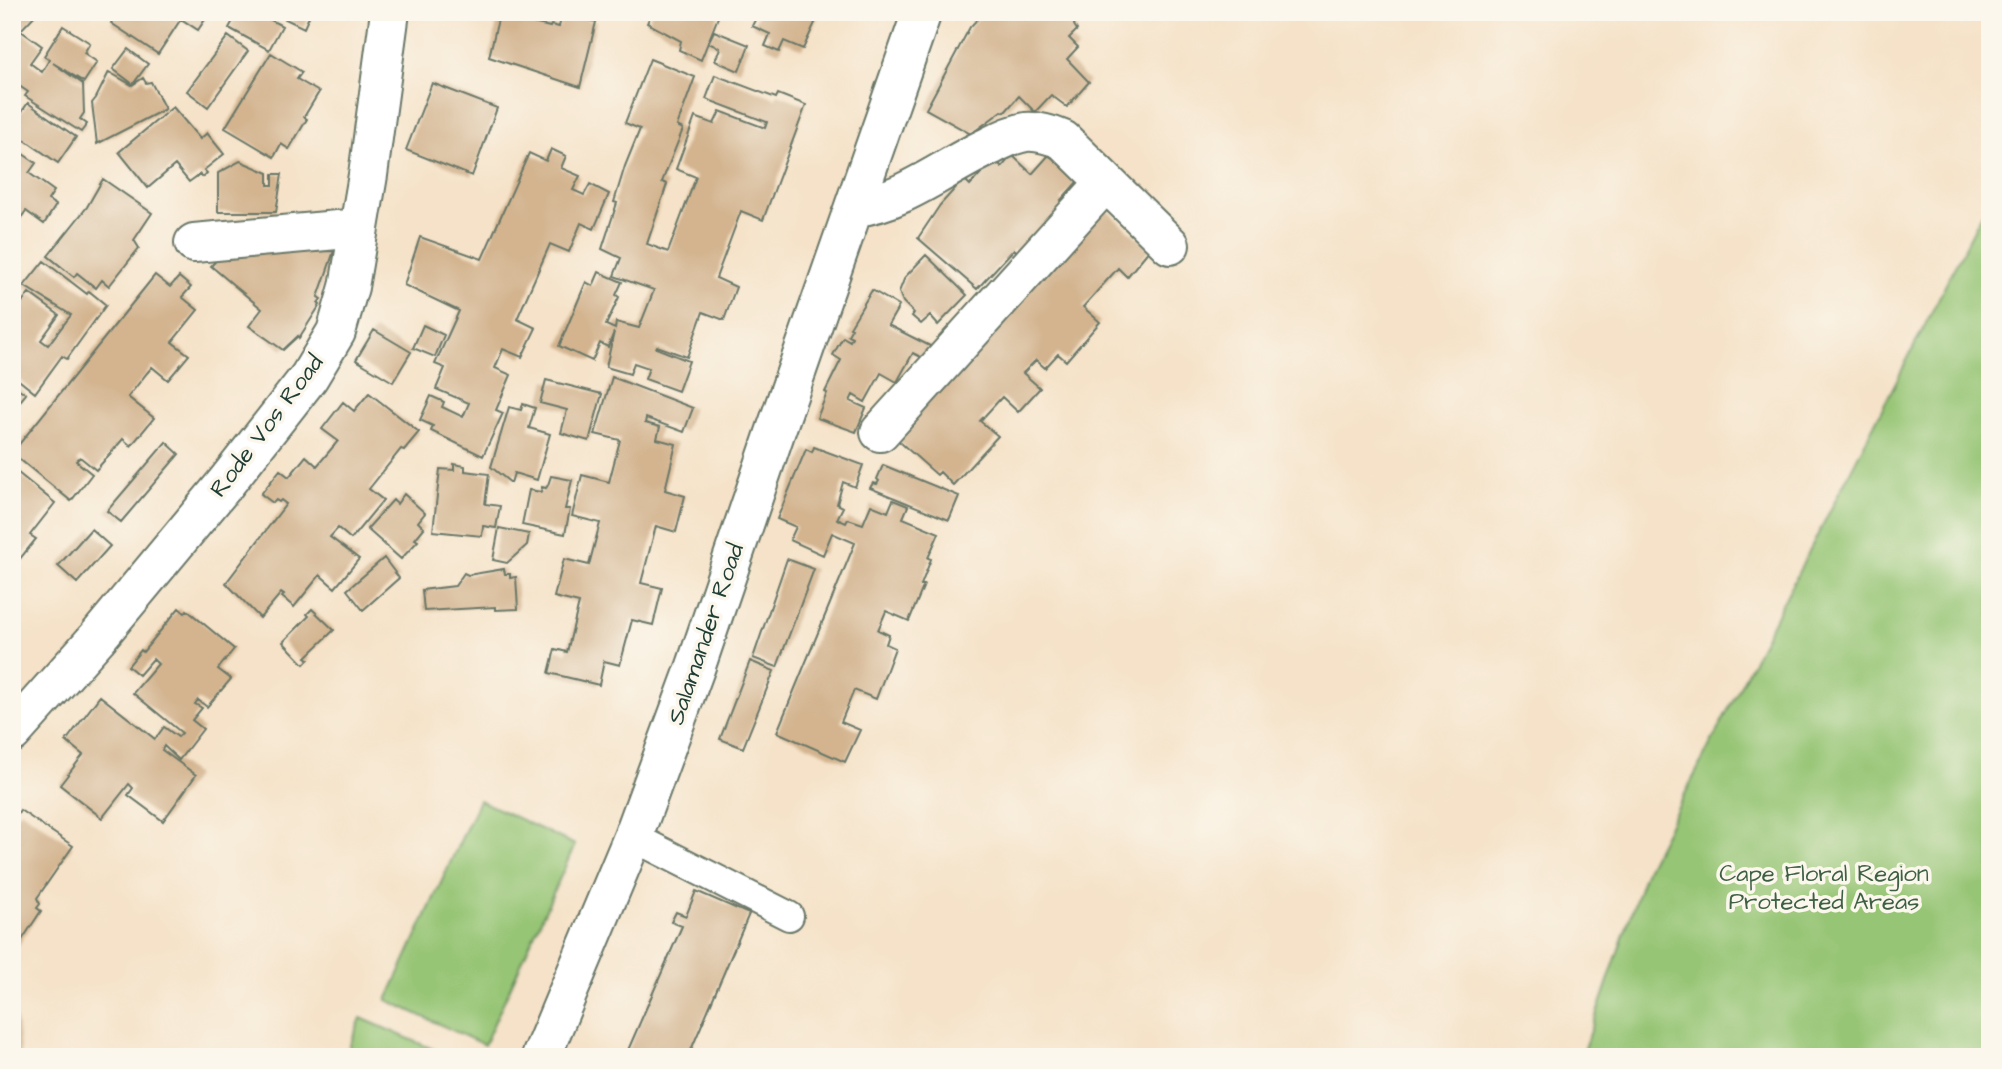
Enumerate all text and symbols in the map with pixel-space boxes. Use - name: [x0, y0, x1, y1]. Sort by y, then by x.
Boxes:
- street label: Rode Vos Road: [202, 348, 332, 504]
- street label: Salamander Road: [659, 539, 753, 729]
- park label: Cape Floral Region Protected Areas: [1719, 857, 1929, 919]

